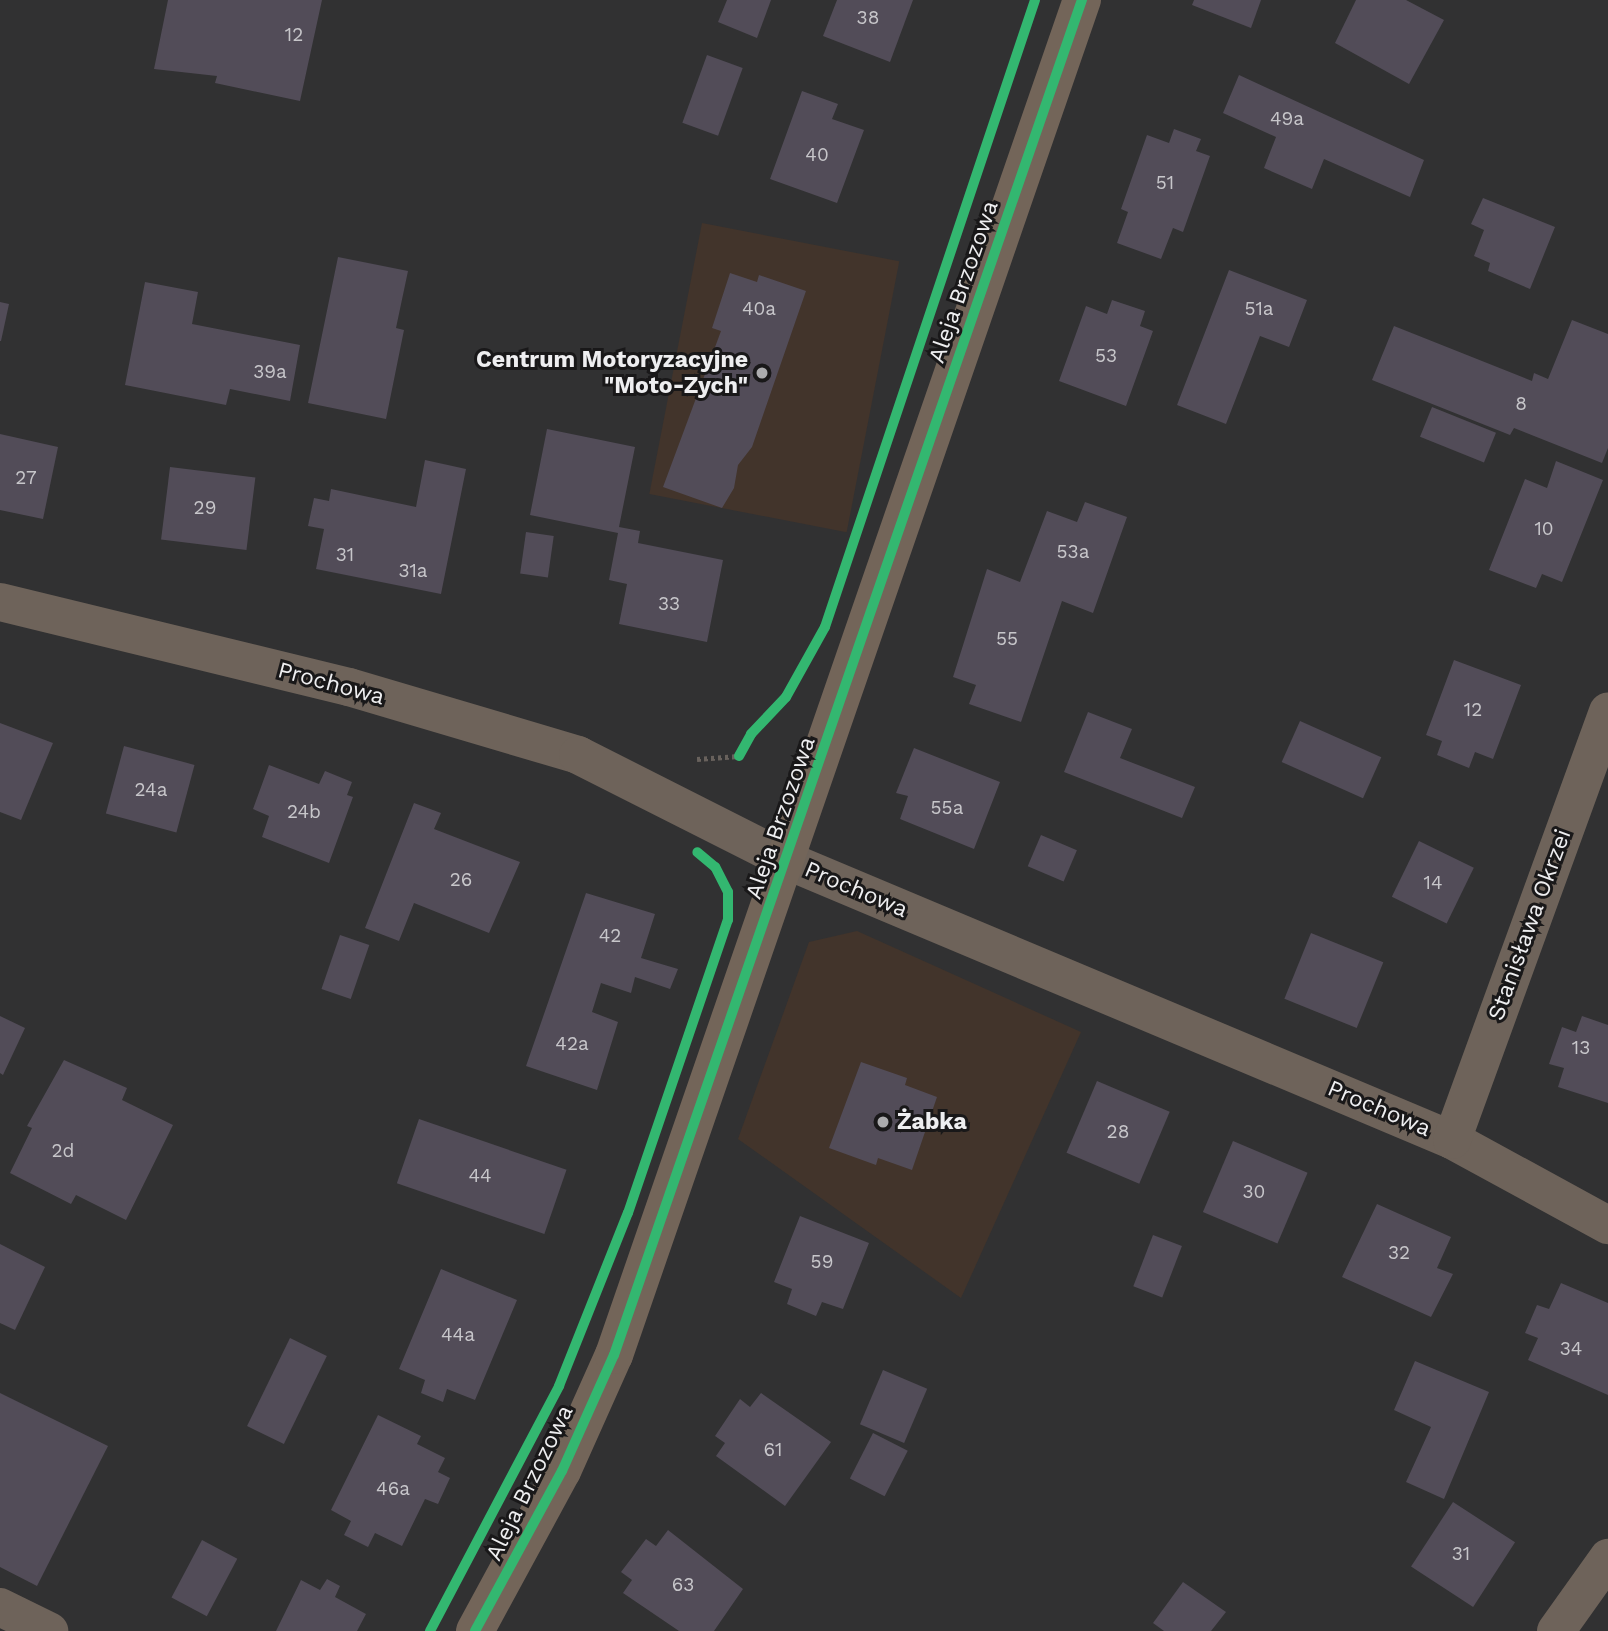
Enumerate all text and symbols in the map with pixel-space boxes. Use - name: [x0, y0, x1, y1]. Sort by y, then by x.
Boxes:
- house number: 38: [857, 7, 879, 29]
- house number: 12: [285, 24, 303, 46]
- house number: 49a: [1270, 108, 1304, 130]
- house number: 40: [805, 144, 829, 166]
- house number: 51: [1156, 172, 1174, 194]
- street label: Aleja Brzozowa: [923, 197, 1005, 367]
- house number: 40a: [742, 298, 776, 320]
- house number: 51a: [1244, 298, 1274, 320]
- house number: 53: [1095, 345, 1117, 367]
- place label: Centrum Motoryzacyjne "Moto-Zych": [476, 346, 748, 400]
- house number: 39a: [253, 361, 287, 383]
- marker: Centrum Motoryzacyjne "Moto-Zych": [754, 365, 770, 381]
- house number: 8: [1515, 393, 1527, 415]
- house number: 27: [15, 467, 37, 489]
- house number: 29: [194, 497, 216, 519]
- house number: 10: [1534, 518, 1554, 540]
- house number: 53a: [1057, 541, 1089, 563]
- house number: 31: [336, 544, 354, 566]
- house number: 31a: [398, 560, 428, 582]
- house number: 33: [658, 593, 680, 615]
- house number: 55: [996, 628, 1018, 650]
- street label: Prochowa: [275, 657, 387, 711]
- house number: 12: [1464, 699, 1482, 721]
- street label: Aleja Brzozowa: [740, 733, 822, 903]
- house number: 24a: [135, 779, 167, 801]
- house number: 55a: [931, 797, 963, 819]
- house number: 24b: [287, 801, 321, 823]
- street label: Stanisława Okrzei: [1482, 825, 1578, 1025]
- street label: Prochowa: [800, 856, 912, 924]
- house number: 26: [450, 869, 472, 891]
- house number: 14: [1423, 872, 1443, 894]
- house number: 42: [599, 925, 621, 947]
- house number: 42a: [555, 1033, 589, 1055]
- house number: 13: [1572, 1037, 1590, 1059]
- street label: Prochowa: [1323, 1075, 1435, 1143]
- place label: Żabka: [897, 1108, 967, 1136]
- marker: Żabka: [875, 1114, 891, 1130]
- house number: 28: [1107, 1121, 1129, 1143]
- house number: 2d: [52, 1140, 74, 1162]
- house number: 44: [468, 1165, 492, 1187]
- house number: 30: [1243, 1181, 1265, 1203]
- house number: 32: [1388, 1242, 1410, 1264]
- house number: 59: [811, 1251, 833, 1273]
- house number: 44a: [441, 1324, 475, 1346]
- house number: 34: [1560, 1338, 1582, 1360]
- street label: Aleja Brzozowa: [480, 1401, 580, 1565]
- house number: 61: [764, 1439, 782, 1461]
- house number: 46a: [376, 1478, 410, 1500]
- house number: 31: [1452, 1543, 1470, 1565]
- house number: 63: [672, 1574, 694, 1596]

